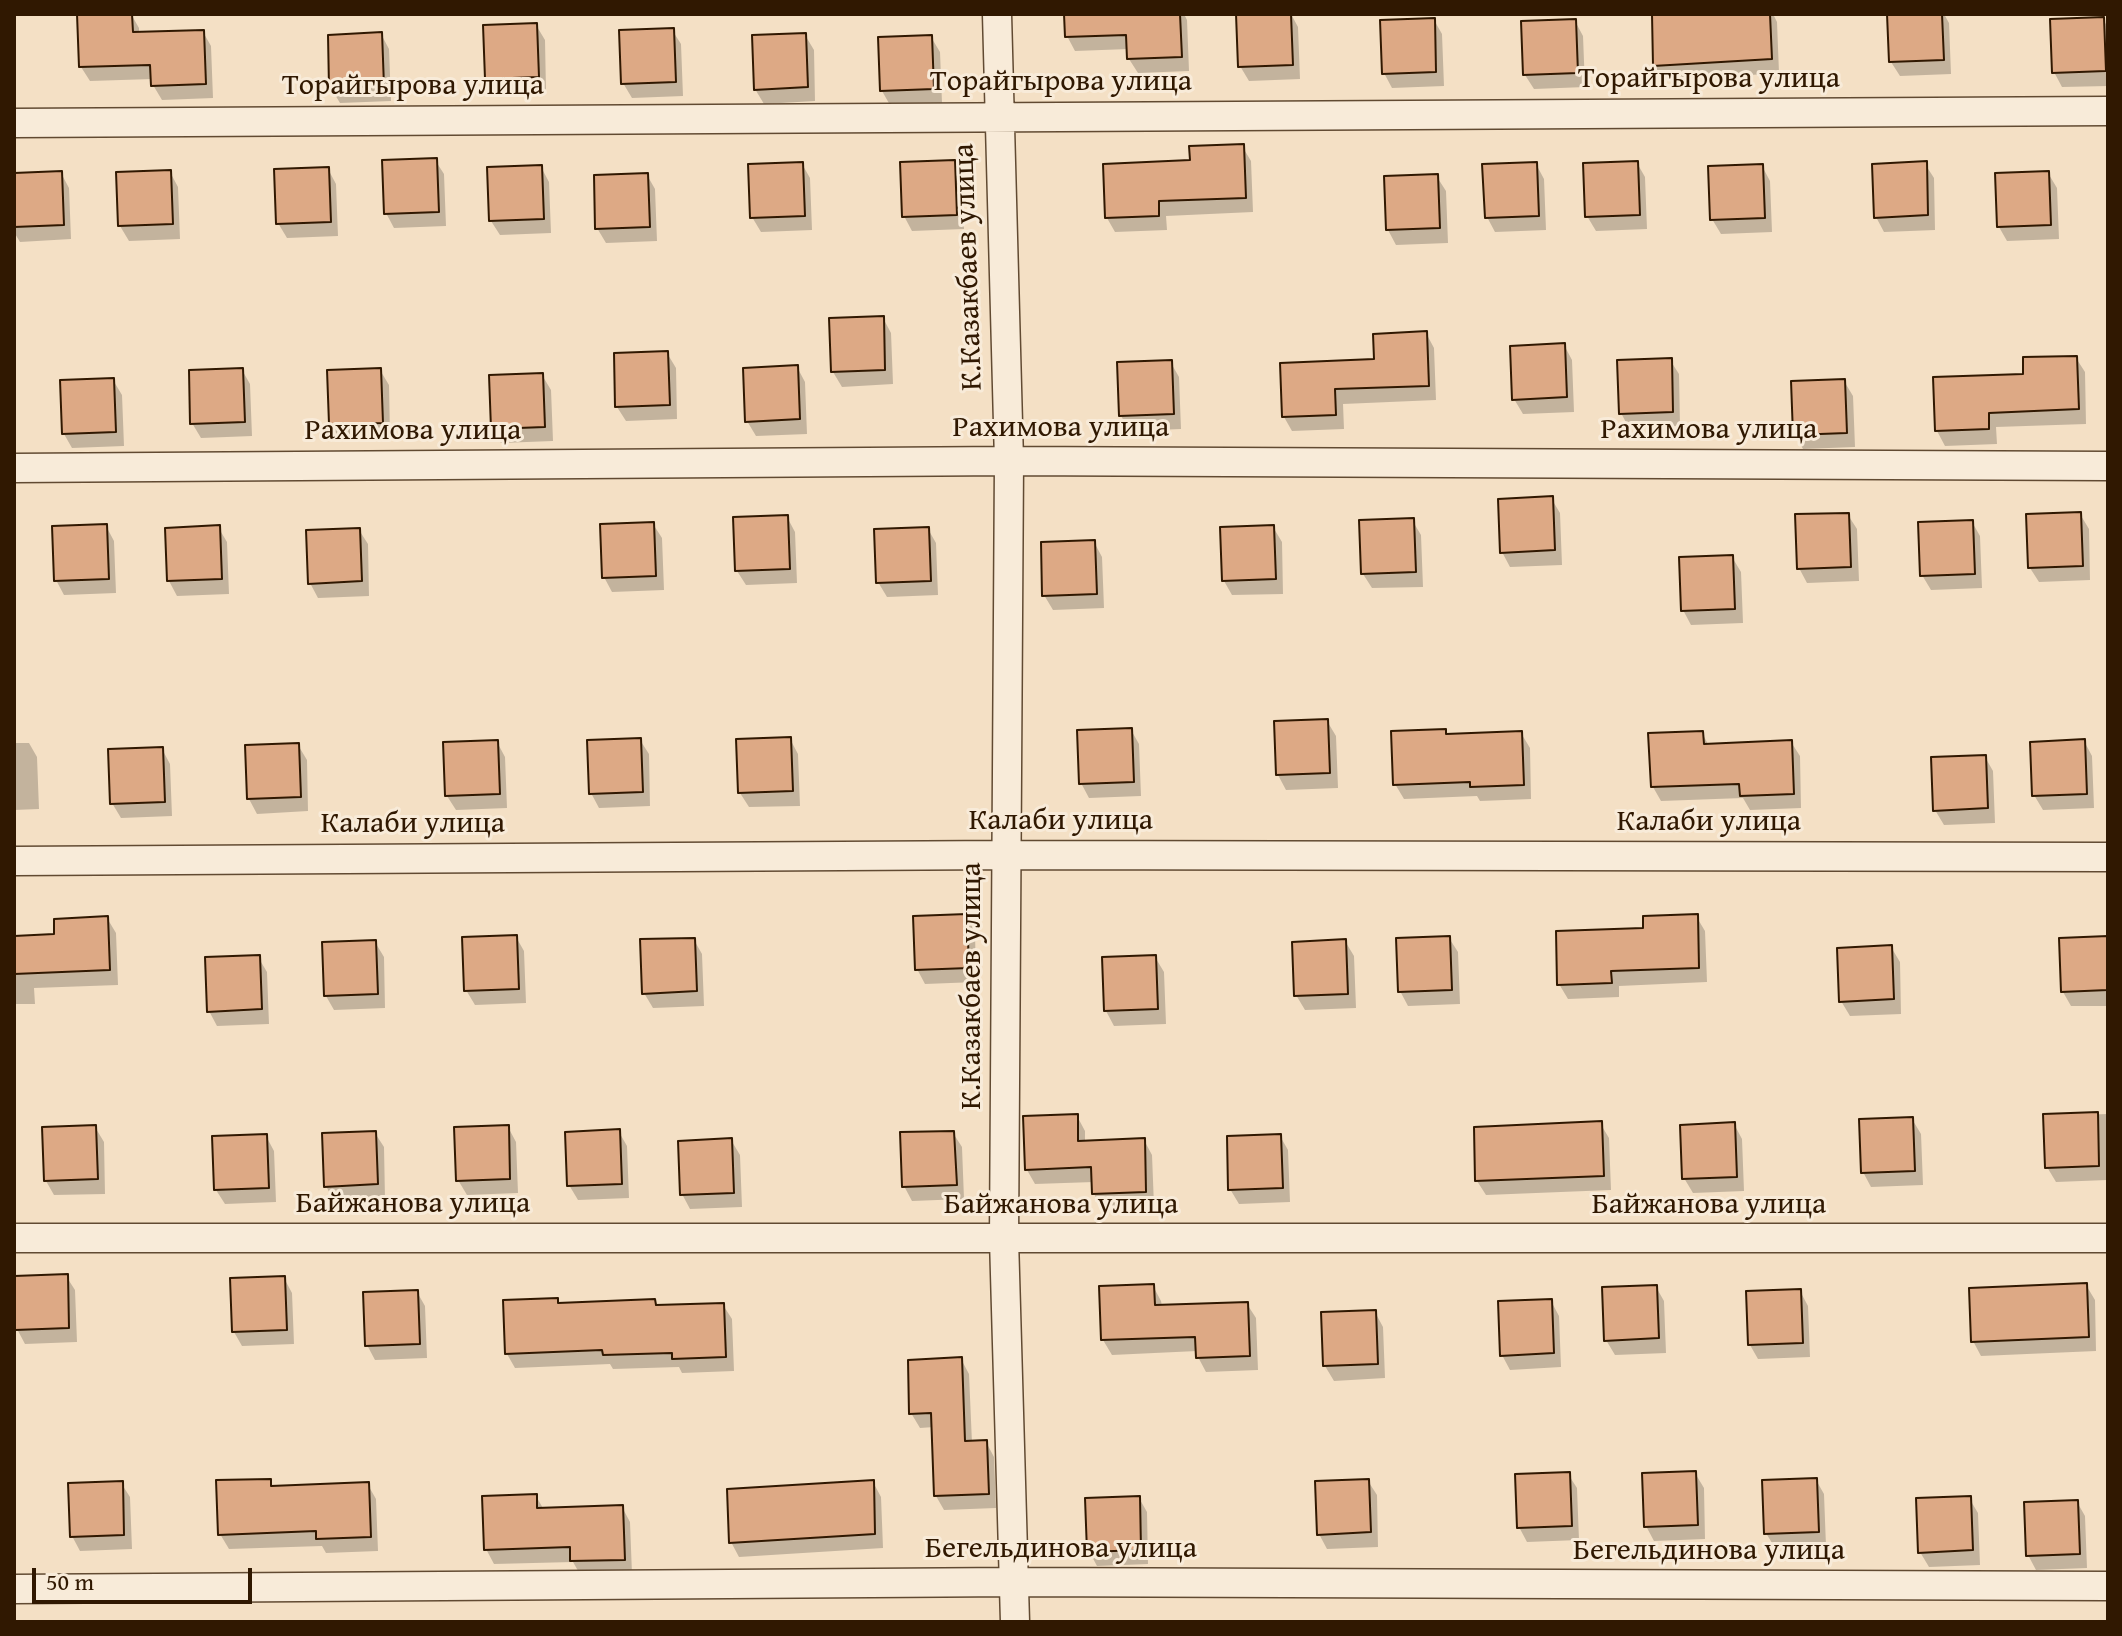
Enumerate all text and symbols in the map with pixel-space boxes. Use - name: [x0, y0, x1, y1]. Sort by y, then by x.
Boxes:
- street label: Торайгырова улица: [1578, 61, 1840, 97]
- street label: Торайгырова улица: [930, 64, 1192, 100]
- street label: Торайгырова улица: [282, 68, 544, 104]
- street label: К.Казакбаев улица: [947, 143, 991, 391]
- street label: Рахимова улица: [953, 410, 1169, 446]
- street label: Рахимова улица: [1601, 412, 1817, 448]
- street label: Рахимова улица: [305, 413, 521, 449]
- street label: Калаби улица: [969, 803, 1153, 839]
- street label: Калаби улица: [1617, 804, 1801, 840]
- street label: Калаби улица: [321, 806, 505, 842]
- street label: К.Казакбаев улица: [954, 862, 990, 1110]
- street label: Байжанова улица: [296, 1186, 530, 1222]
- street label: Байжанова улица: [944, 1187, 1178, 1223]
- street label: Байжанова улица: [1592, 1187, 1826, 1223]
- street label: Бегельдинова улица: [925, 1531, 1197, 1567]
- street label: Бегельдинова улица: [1573, 1533, 1845, 1569]
- scale bar: [36, 1552, 256, 1602]
- text: 50 m: [46, 1564, 94, 1599]

